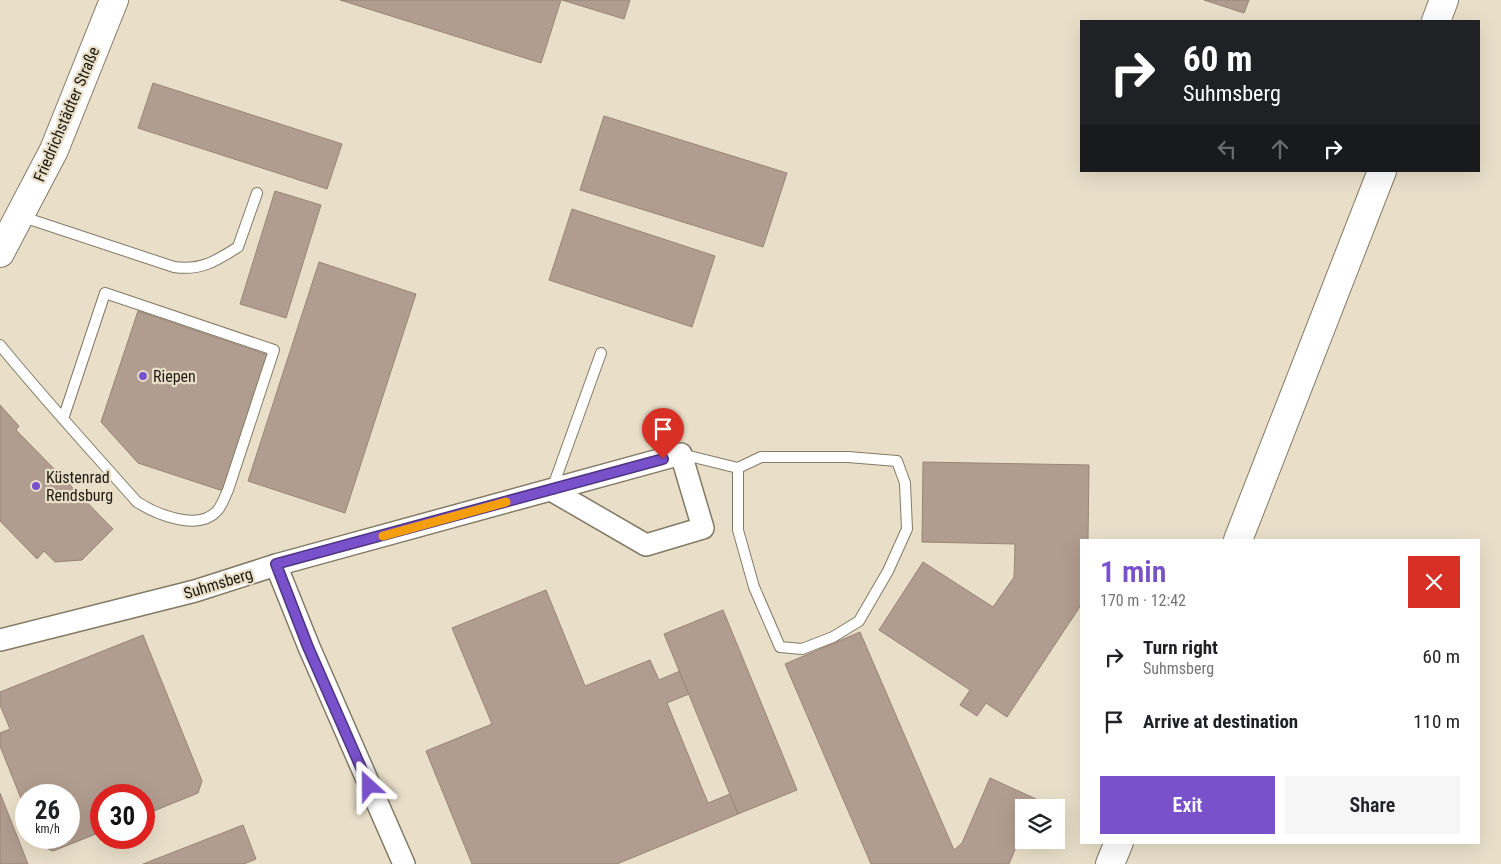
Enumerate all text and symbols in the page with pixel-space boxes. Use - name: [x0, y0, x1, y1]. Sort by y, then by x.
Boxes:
- text: 60 m: [1183, 39, 1252, 80]
- icon: right: [1100, 40, 1165, 105]
- street label: Friedrichstädter Straße: [29, 44, 103, 184]
- text: Suhmsberg: [1183, 81, 1281, 106]
- icon: left: [1213, 135, 1241, 163]
- icon: ahead: [1266, 135, 1294, 163]
- icon: right: [1319, 135, 1347, 163]
- place label: Riepen: [153, 367, 196, 386]
- marker: Riepen: [137, 370, 149, 382]
- pin: [642, 408, 684, 459]
- icon: arrive: [649, 415, 677, 443]
- place label: Küstenrad Rendsburg: [46, 468, 113, 505]
- marker: Küstenrad Rendsburg: [30, 480, 42, 492]
- text: 1 min: [1100, 554, 1166, 589]
- button: close: [1408, 556, 1460, 608]
- street label: Suhmsberg: [181, 564, 255, 603]
- text: 170 m · 12:42: [1100, 591, 1186, 610]
- text: Turn right: [1143, 636, 1218, 659]
- icon: right: [1100, 643, 1128, 671]
- text: 60 m: [1423, 645, 1460, 668]
- text: Suhmsberg: [1143, 659, 1214, 678]
- icon: arrive: [1100, 708, 1128, 736]
- text: Arrive at destination: [1143, 710, 1298, 733]
- text: 110 m: [1413, 710, 1460, 733]
- position arrow: [342, 759, 394, 811]
- button: Exit: [1100, 776, 1275, 834]
- button: Share: [1285, 776, 1460, 834]
- speed limit sign: 30: [90, 784, 155, 849]
- text: 26: [35, 796, 60, 825]
- map controls: [1015, 799, 1065, 849]
- button: layers: [1015, 799, 1065, 849]
- text: km/h: [35, 822, 60, 836]

